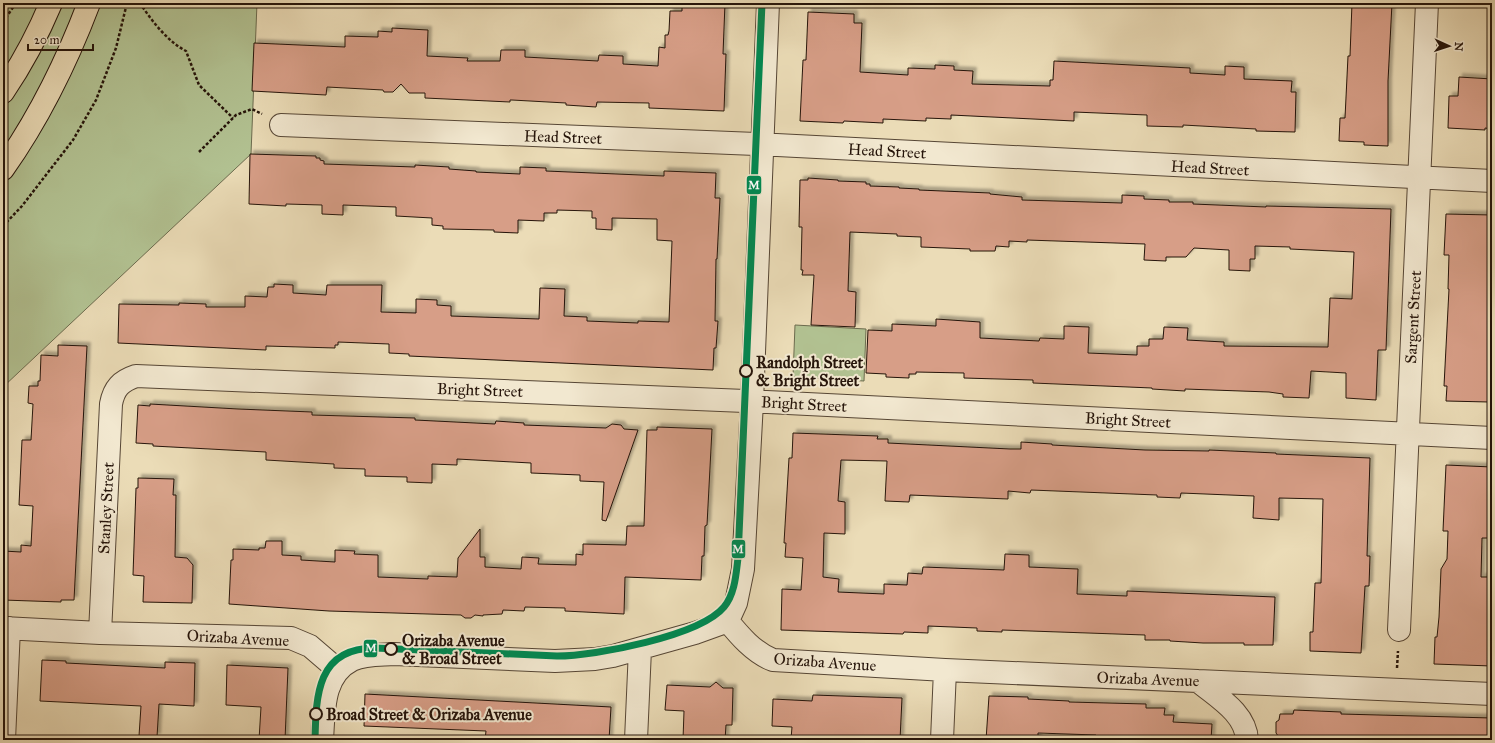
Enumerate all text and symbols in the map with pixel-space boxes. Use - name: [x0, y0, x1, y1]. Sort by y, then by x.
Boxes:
- scale bar: [28, 26, 93, 52]
- north arrow: [1429, 26, 1469, 66]
- text: 20 m: [34, 33, 60, 47]
- text: N: [1452, 41, 1465, 52]
- street label: Head Street: [524, 126, 603, 148]
- street label: Head Street: [847, 139, 927, 163]
- street label: Head Street: [1170, 156, 1250, 180]
- line badge: M: [746, 175, 762, 195]
- text: M: [748, 179, 760, 192]
- street label: Sargent Street: [1401, 269, 1426, 364]
- place label: Randolph Street & Bright Street: [756, 353, 863, 391]
- marker: Randolph Street & Bright Street: [739, 364, 753, 378]
- street label: Bright Street: [437, 379, 524, 402]
- street label: Bright Street: [760, 392, 848, 417]
- street label: Bright Street: [1084, 408, 1172, 433]
- street label: Stanley Street: [94, 461, 118, 554]
- line badge: M: [731, 539, 746, 559]
- text: M: [732, 543, 744, 556]
- street label: Orizaba Avenue: [186, 626, 290, 650]
- place label: Orizaba Avenue & Broad Street: [402, 631, 505, 668]
- line badge: M: [363, 639, 378, 658]
- text: M: [365, 642, 377, 655]
- marker: Orizaba Avenue & Broad Street: [384, 642, 398, 656]
- street label: Orizaba Avenue: [773, 649, 877, 675]
- street label: Orizaba Avenue: [1096, 668, 1200, 690]
- place label: Broad Street & Orizaba Avenue: [326, 705, 532, 724]
- marker: Broad Street & Orizaba Avenue: [309, 707, 323, 721]

